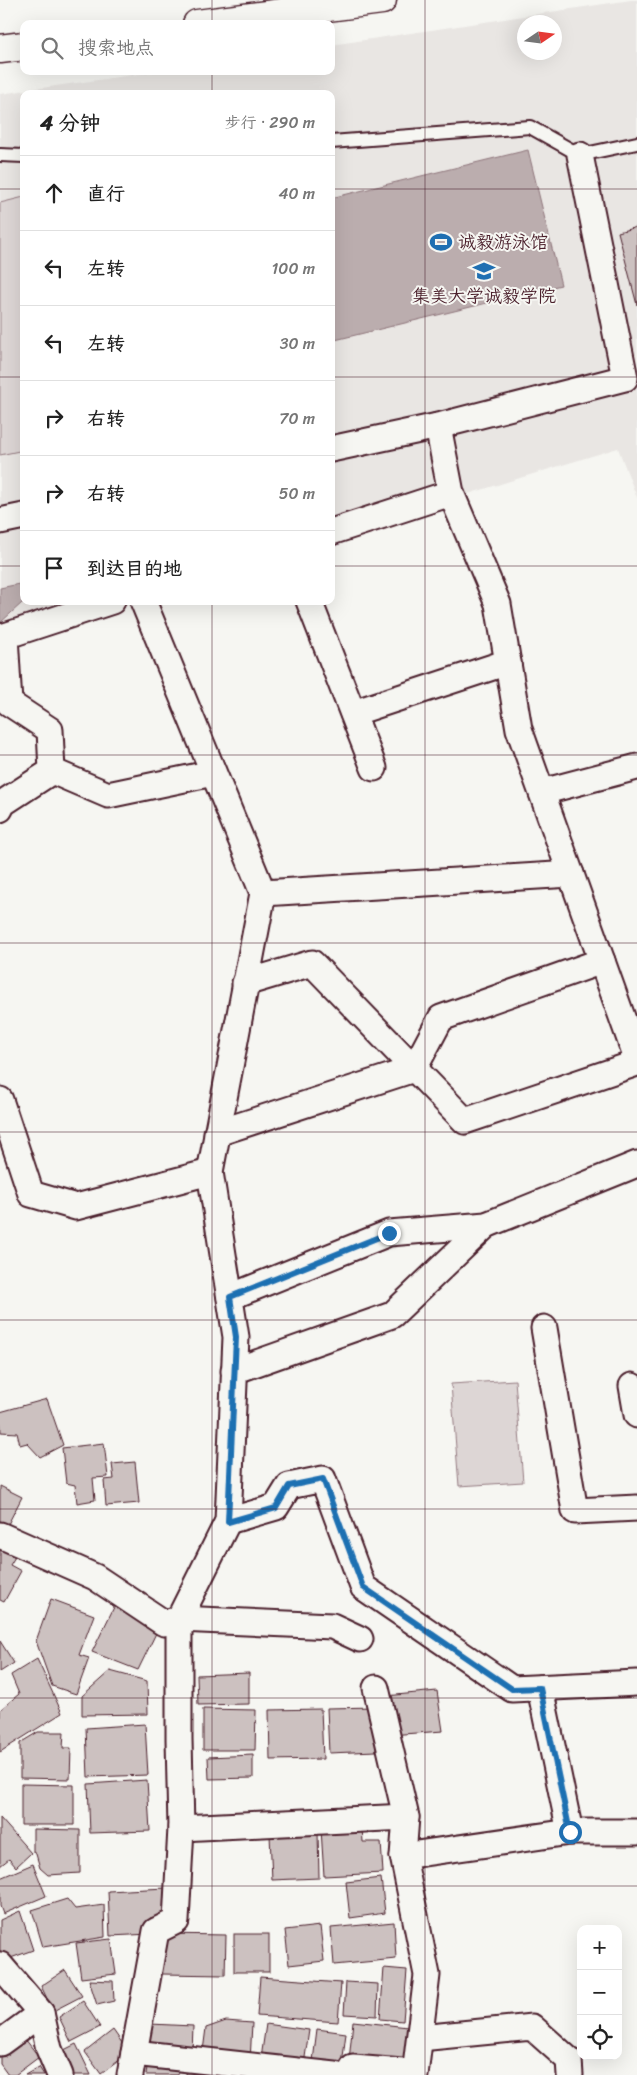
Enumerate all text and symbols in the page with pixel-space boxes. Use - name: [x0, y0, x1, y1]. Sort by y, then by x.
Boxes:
- north arrow: [517, 15, 562, 60]
- search box: [20, 20, 335, 75]
- text: 搜索地点: [78, 31, 154, 64]
- icon: search: [38, 34, 66, 62]
- text: 4 分钟: [40, 104, 101, 142]
- text: 步行 · 290 m: [225, 108, 315, 137]
- text: 直行: [87, 177, 125, 210]
- icon: ahead: [40, 179, 68, 207]
- text: 40 m: [278, 179, 315, 208]
- place label: 诚毅游泳馆: [458, 226, 548, 258]
- sports icon: 诚毅游泳馆: [428, 229, 454, 255]
- text: 左转: [87, 252, 125, 285]
- icon: left: [40, 254, 68, 282]
- text: 100 m: [271, 254, 315, 283]
- school or university icon: 集美大学诚毅学院: [471, 258, 497, 284]
- place label: 集美大学诚毅学院: [412, 280, 556, 312]
- text: 左转: [87, 327, 125, 360]
- icon: left: [40, 329, 68, 357]
- text: 30 m: [280, 329, 315, 358]
- text: 右转: [87, 402, 125, 435]
- icon: right: [40, 404, 68, 432]
- text: 70 m: [279, 404, 315, 433]
- text: 右转: [87, 477, 125, 510]
- icon: right: [40, 479, 68, 507]
- text: 50 m: [279, 479, 315, 508]
- text: 到达目的地: [87, 552, 182, 585]
- icon: arrive: [40, 554, 68, 582]
- route end: [378, 1222, 401, 1245]
- route start: [559, 1821, 582, 1844]
- map controls: [577, 1925, 622, 2060]
- button: +: [577, 1925, 622, 1970]
- button: −: [577, 1970, 622, 2015]
- button: locate: [577, 2015, 622, 2060]

